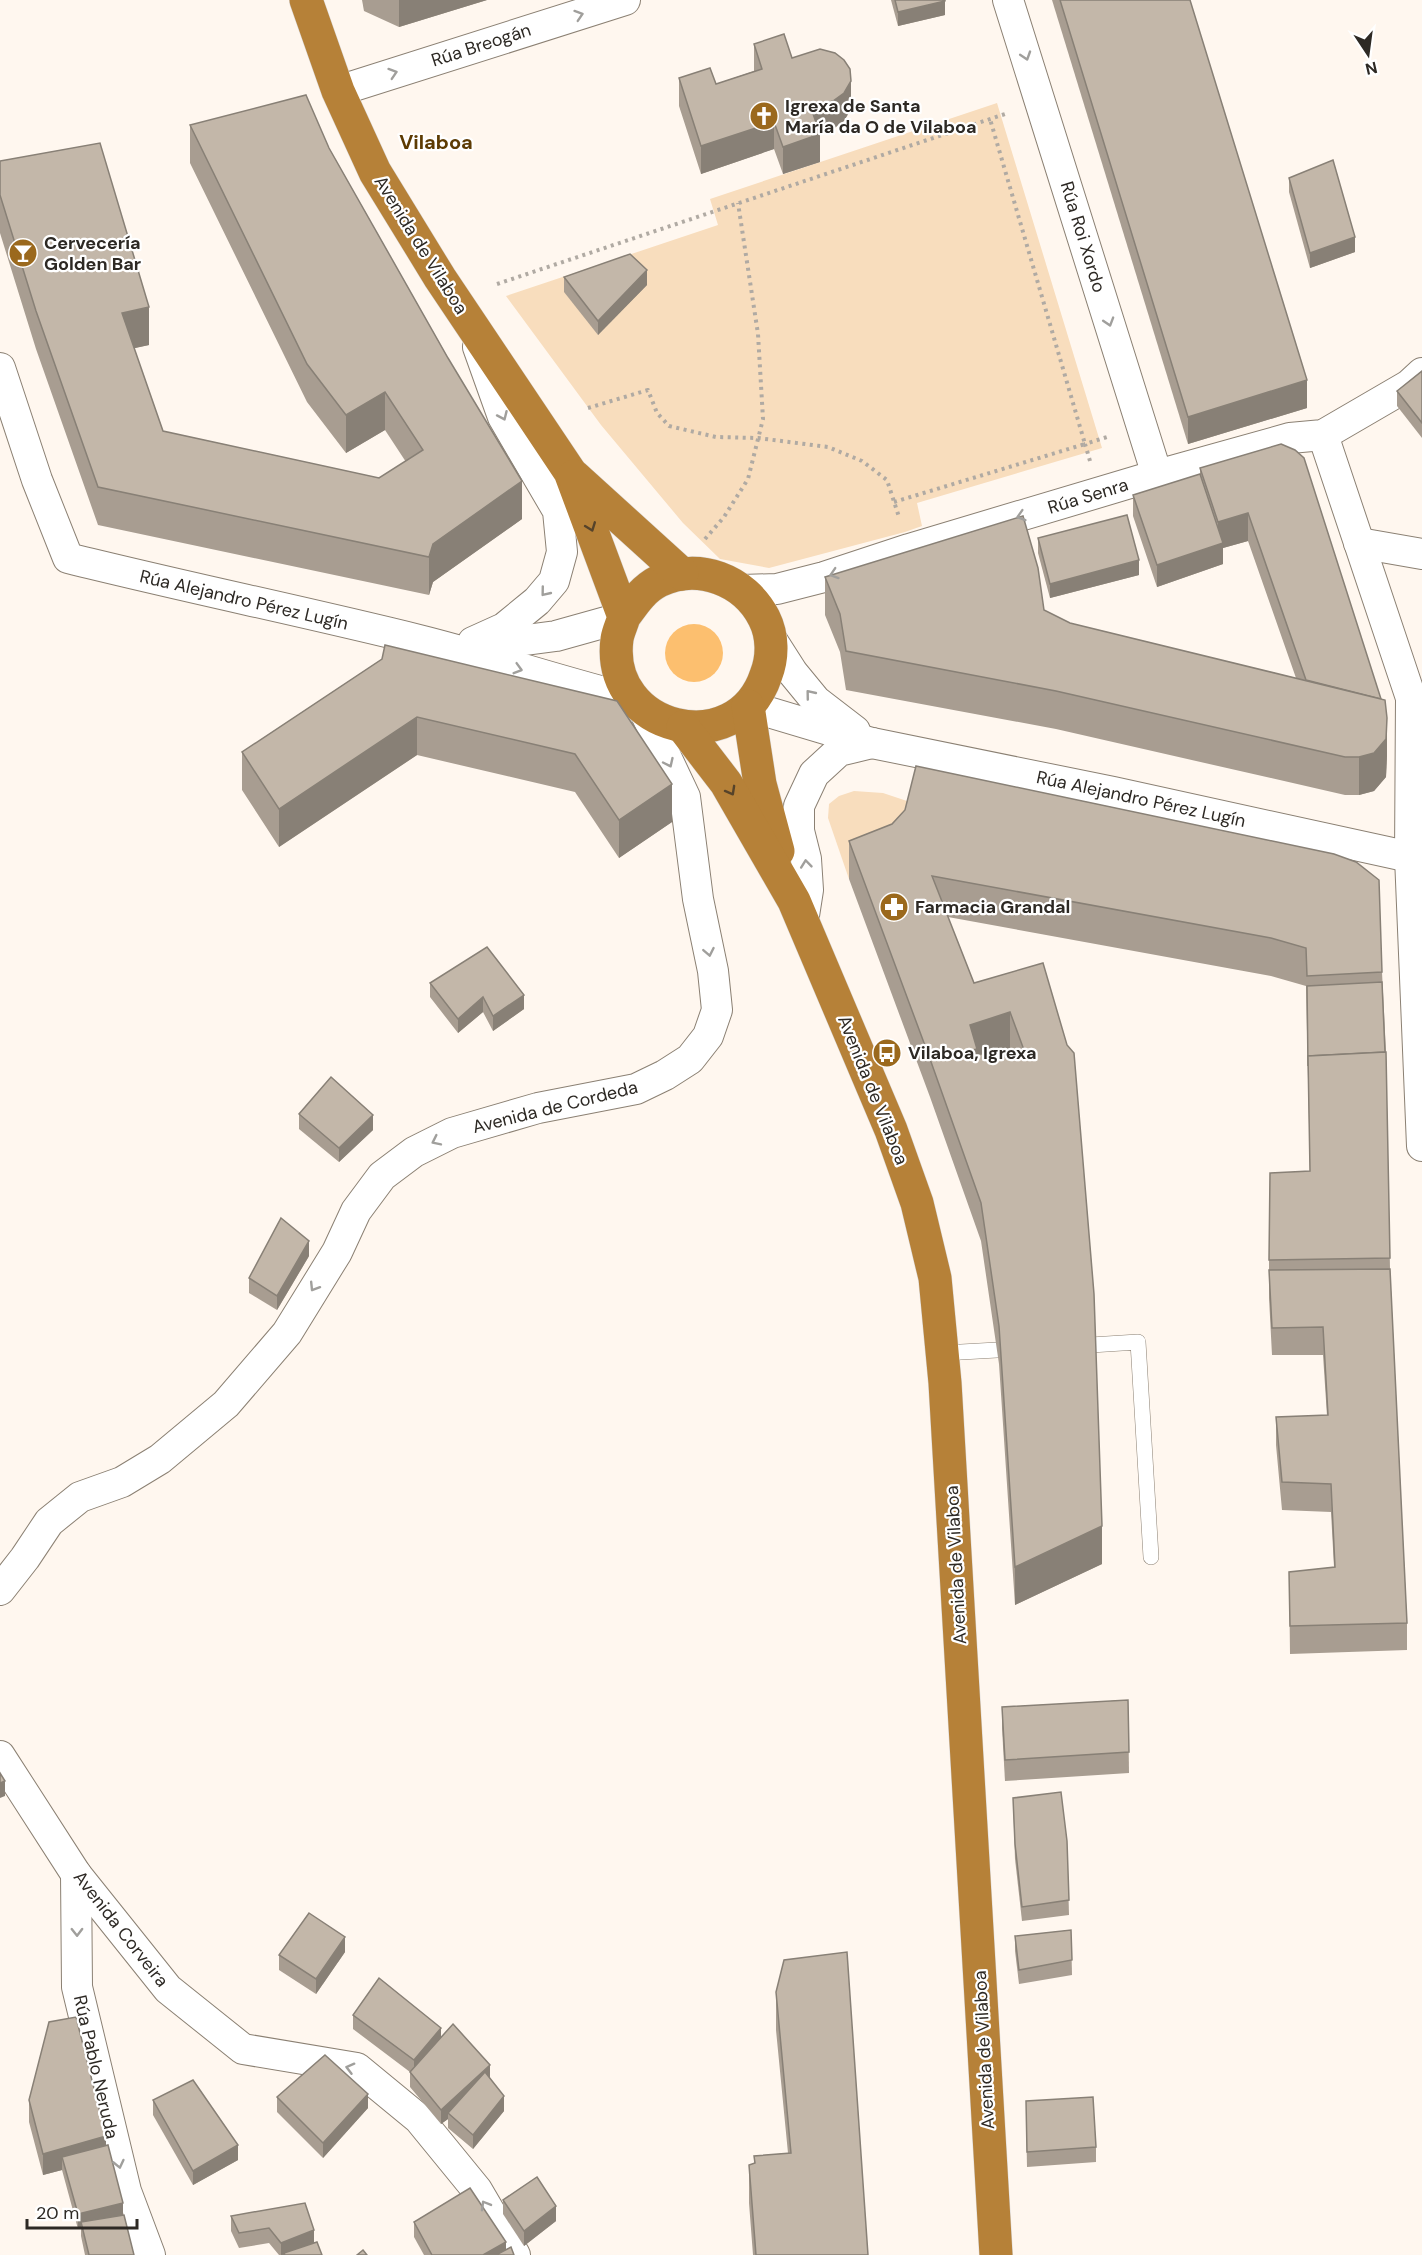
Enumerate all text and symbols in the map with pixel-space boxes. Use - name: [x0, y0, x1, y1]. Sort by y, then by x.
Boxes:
- one-way arrow: [573, 9, 584, 22]
- street label: Rúa Breogán: [428, 18, 534, 72]
- north arrow: [1338, 24, 1398, 84]
- one-way arrow: [1018, 50, 1031, 61]
- text: N: [1363, 57, 1379, 80]
- one-way arrow: [387, 68, 398, 81]
- place label: Igrexa de Santa María da O de Vilaboa: [785, 94, 977, 139]
- church icon: Igrexa de Santa María da O de Vilaboa: [748, 100, 780, 132]
- district label: Vilaboa: [399, 129, 473, 155]
- street label: Avenida de Vilaboa: [369, 171, 473, 319]
- street label: Rúa Roi Xordo: [1055, 179, 1111, 295]
- place label: Cervecería Golden Bar: [44, 231, 141, 276]
- bar icon: Cervecería Golden Bar: [7, 237, 39, 269]
- one-way arrow: [1102, 316, 1115, 327]
- one-way arrow: [496, 409, 508, 420]
- street label: Rúa Senra: [1045, 472, 1131, 520]
- one-way arrow: [1016, 509, 1027, 521]
- one-way arrow: [583, 521, 596, 532]
- street label: Rúa Alejandro Pérez Lugín: [137, 564, 351, 636]
- one-way arrow: [829, 566, 840, 579]
- one-way arrow: [541, 585, 552, 596]
- one-way arrow: [512, 662, 523, 674]
- one-way arrow: [807, 690, 818, 701]
- one-way arrow: [661, 757, 673, 768]
- street label: Rúa Alejandro Pérez Lugín: [1034, 765, 1248, 833]
- one-way arrow: [724, 785, 735, 795]
- one-way arrow: [800, 859, 812, 868]
- pharmacy icon: Farmacia Grandal: [878, 891, 910, 923]
- place label: Farmacia Grandal: [915, 895, 1070, 919]
- one-way arrow: [702, 947, 715, 957]
- street label: Avenida de Vilaboa: [832, 1012, 914, 1168]
- bus stop icon: Vilaboa, Igrexa: [871, 1037, 903, 1069]
- place label: Vilaboa, Igrexa: [908, 1041, 1037, 1065]
- street label: Avenida de Cordeda: [470, 1075, 640, 1139]
- one-way arrow: [431, 1133, 442, 1145]
- one-way arrow: [310, 1281, 322, 1291]
- street label: Avenida de Vilaboa: [940, 1485, 972, 1645]
- street label: Avenida Corveira: [68, 1866, 174, 1992]
- one-way arrow: [71, 1928, 83, 1937]
- street label: Avenida de Vilaboa: [968, 1970, 1000, 2130]
- street label: Rúa Pablo Neruda: [68, 1993, 124, 2141]
- one-way arrow: [345, 2062, 355, 2075]
- one-way arrow: [112, 2159, 125, 2169]
- scale bar: [27, 2192, 136, 2230]
- text: 20 m: [36, 2201, 79, 2225]
- one-way arrow: [481, 2201, 492, 2211]

